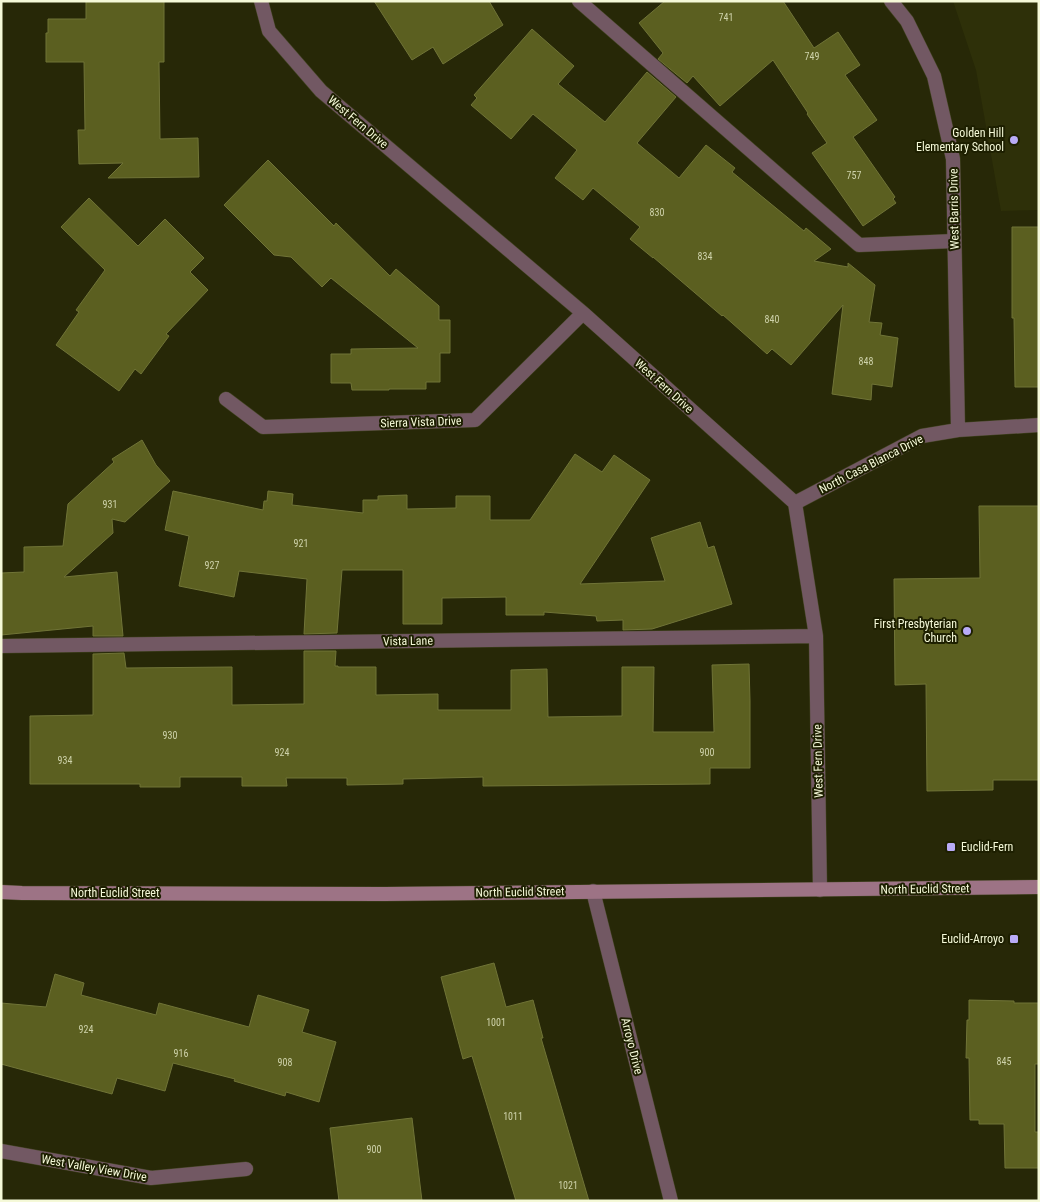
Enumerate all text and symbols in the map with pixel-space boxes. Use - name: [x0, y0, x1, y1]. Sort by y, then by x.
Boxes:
- house number: 741: [719, 12, 733, 23]
- house number: 749: [805, 51, 819, 62]
- street label: West Fern Drive: [325, 93, 391, 151]
- place label: Golden Hill Elementary School: [916, 126, 1004, 154]
- marker: Golden Hill Elementary School: [1008, 134, 1020, 146]
- street label: West Barris Drive: [946, 168, 962, 250]
- house number: 757: [847, 170, 861, 181]
- house number: 830: [650, 207, 664, 218]
- house number: 834: [698, 251, 712, 262]
- house number: 840: [765, 314, 779, 325]
- street label: West Fern Drive: [632, 356, 696, 416]
- house number: 848: [859, 356, 873, 367]
- street label: Sierra Vista Drive: [380, 414, 462, 430]
- street label: North Casa Blanca Drive: [817, 432, 926, 496]
- house number: 931: [103, 499, 117, 510]
- house number: 921: [294, 538, 308, 549]
- house number: 927: [205, 560, 219, 571]
- place label: First Presbyterian Church: [874, 617, 957, 645]
- marker: First Presbyterian Church: [961, 625, 973, 637]
- street label: Vista Lane: [383, 634, 433, 648]
- street label: West Fern Drive: [810, 724, 826, 798]
- house number: 930: [163, 730, 177, 741]
- house number: 924: [275, 747, 289, 758]
- house number: 900: [700, 747, 714, 758]
- house number: 934: [58, 755, 72, 766]
- place label: Euclid-Fern: [961, 840, 1014, 854]
- marker: Euclid-Fern: [945, 841, 957, 853]
- street label: North Euclid Street: [880, 881, 970, 897]
- street label: North Euclid Street: [475, 884, 565, 900]
- street label: North Euclid Street: [70, 886, 160, 900]
- place label: Euclid-Arroyo: [941, 932, 1004, 946]
- marker: Euclid-Arroyo: [1008, 933, 1020, 945]
- street label: Arroyo Drive: [618, 1016, 646, 1076]
- house number: 1001: [486, 1017, 506, 1028]
- house number: 924: [79, 1024, 93, 1035]
- house number: 916: [174, 1048, 188, 1059]
- house number: 845: [997, 1056, 1011, 1067]
- house number: 908: [278, 1057, 292, 1068]
- house number: 1011: [503, 1111, 523, 1122]
- house number: 900: [367, 1144, 381, 1155]
- street label: West Valley View Drive: [40, 1152, 148, 1184]
- house number: 1021: [558, 1180, 578, 1191]

